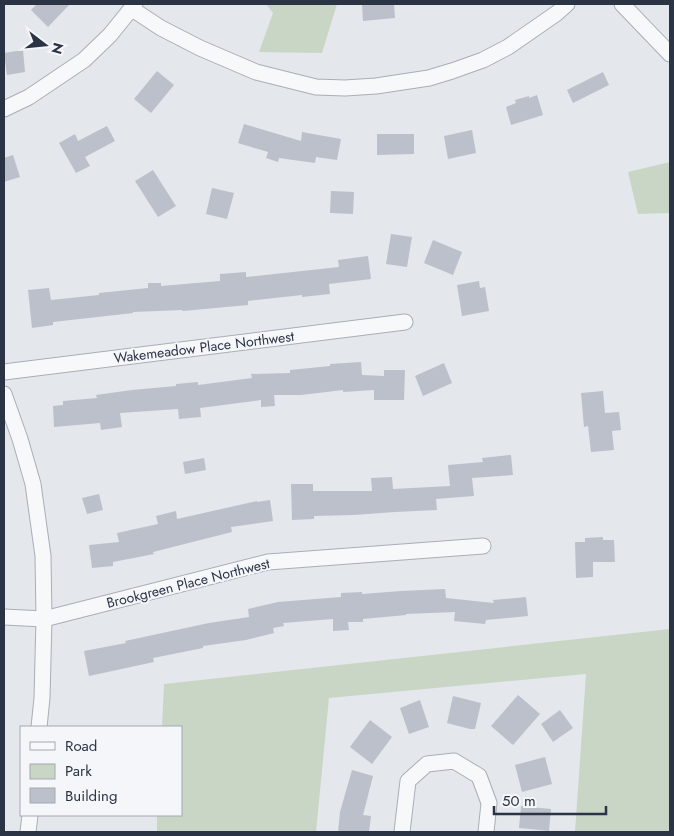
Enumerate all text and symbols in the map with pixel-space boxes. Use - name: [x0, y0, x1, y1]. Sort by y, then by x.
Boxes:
- north arrow: [20, 20, 70, 70]
- text: N: [46, 40, 69, 57]
- street label: Wakemeadow Place Northwest: [113, 326, 296, 368]
- street label: Brookgreen Place Northwest: [104, 553, 272, 613]
- legend: [20, 726, 182, 816]
- text: Road: [65, 735, 97, 757]
- text: Park: [65, 760, 92, 782]
- scale bar: [494, 784, 606, 816]
- text: Building: [65, 785, 117, 807]
- text: 50 m: [502, 790, 536, 812]

